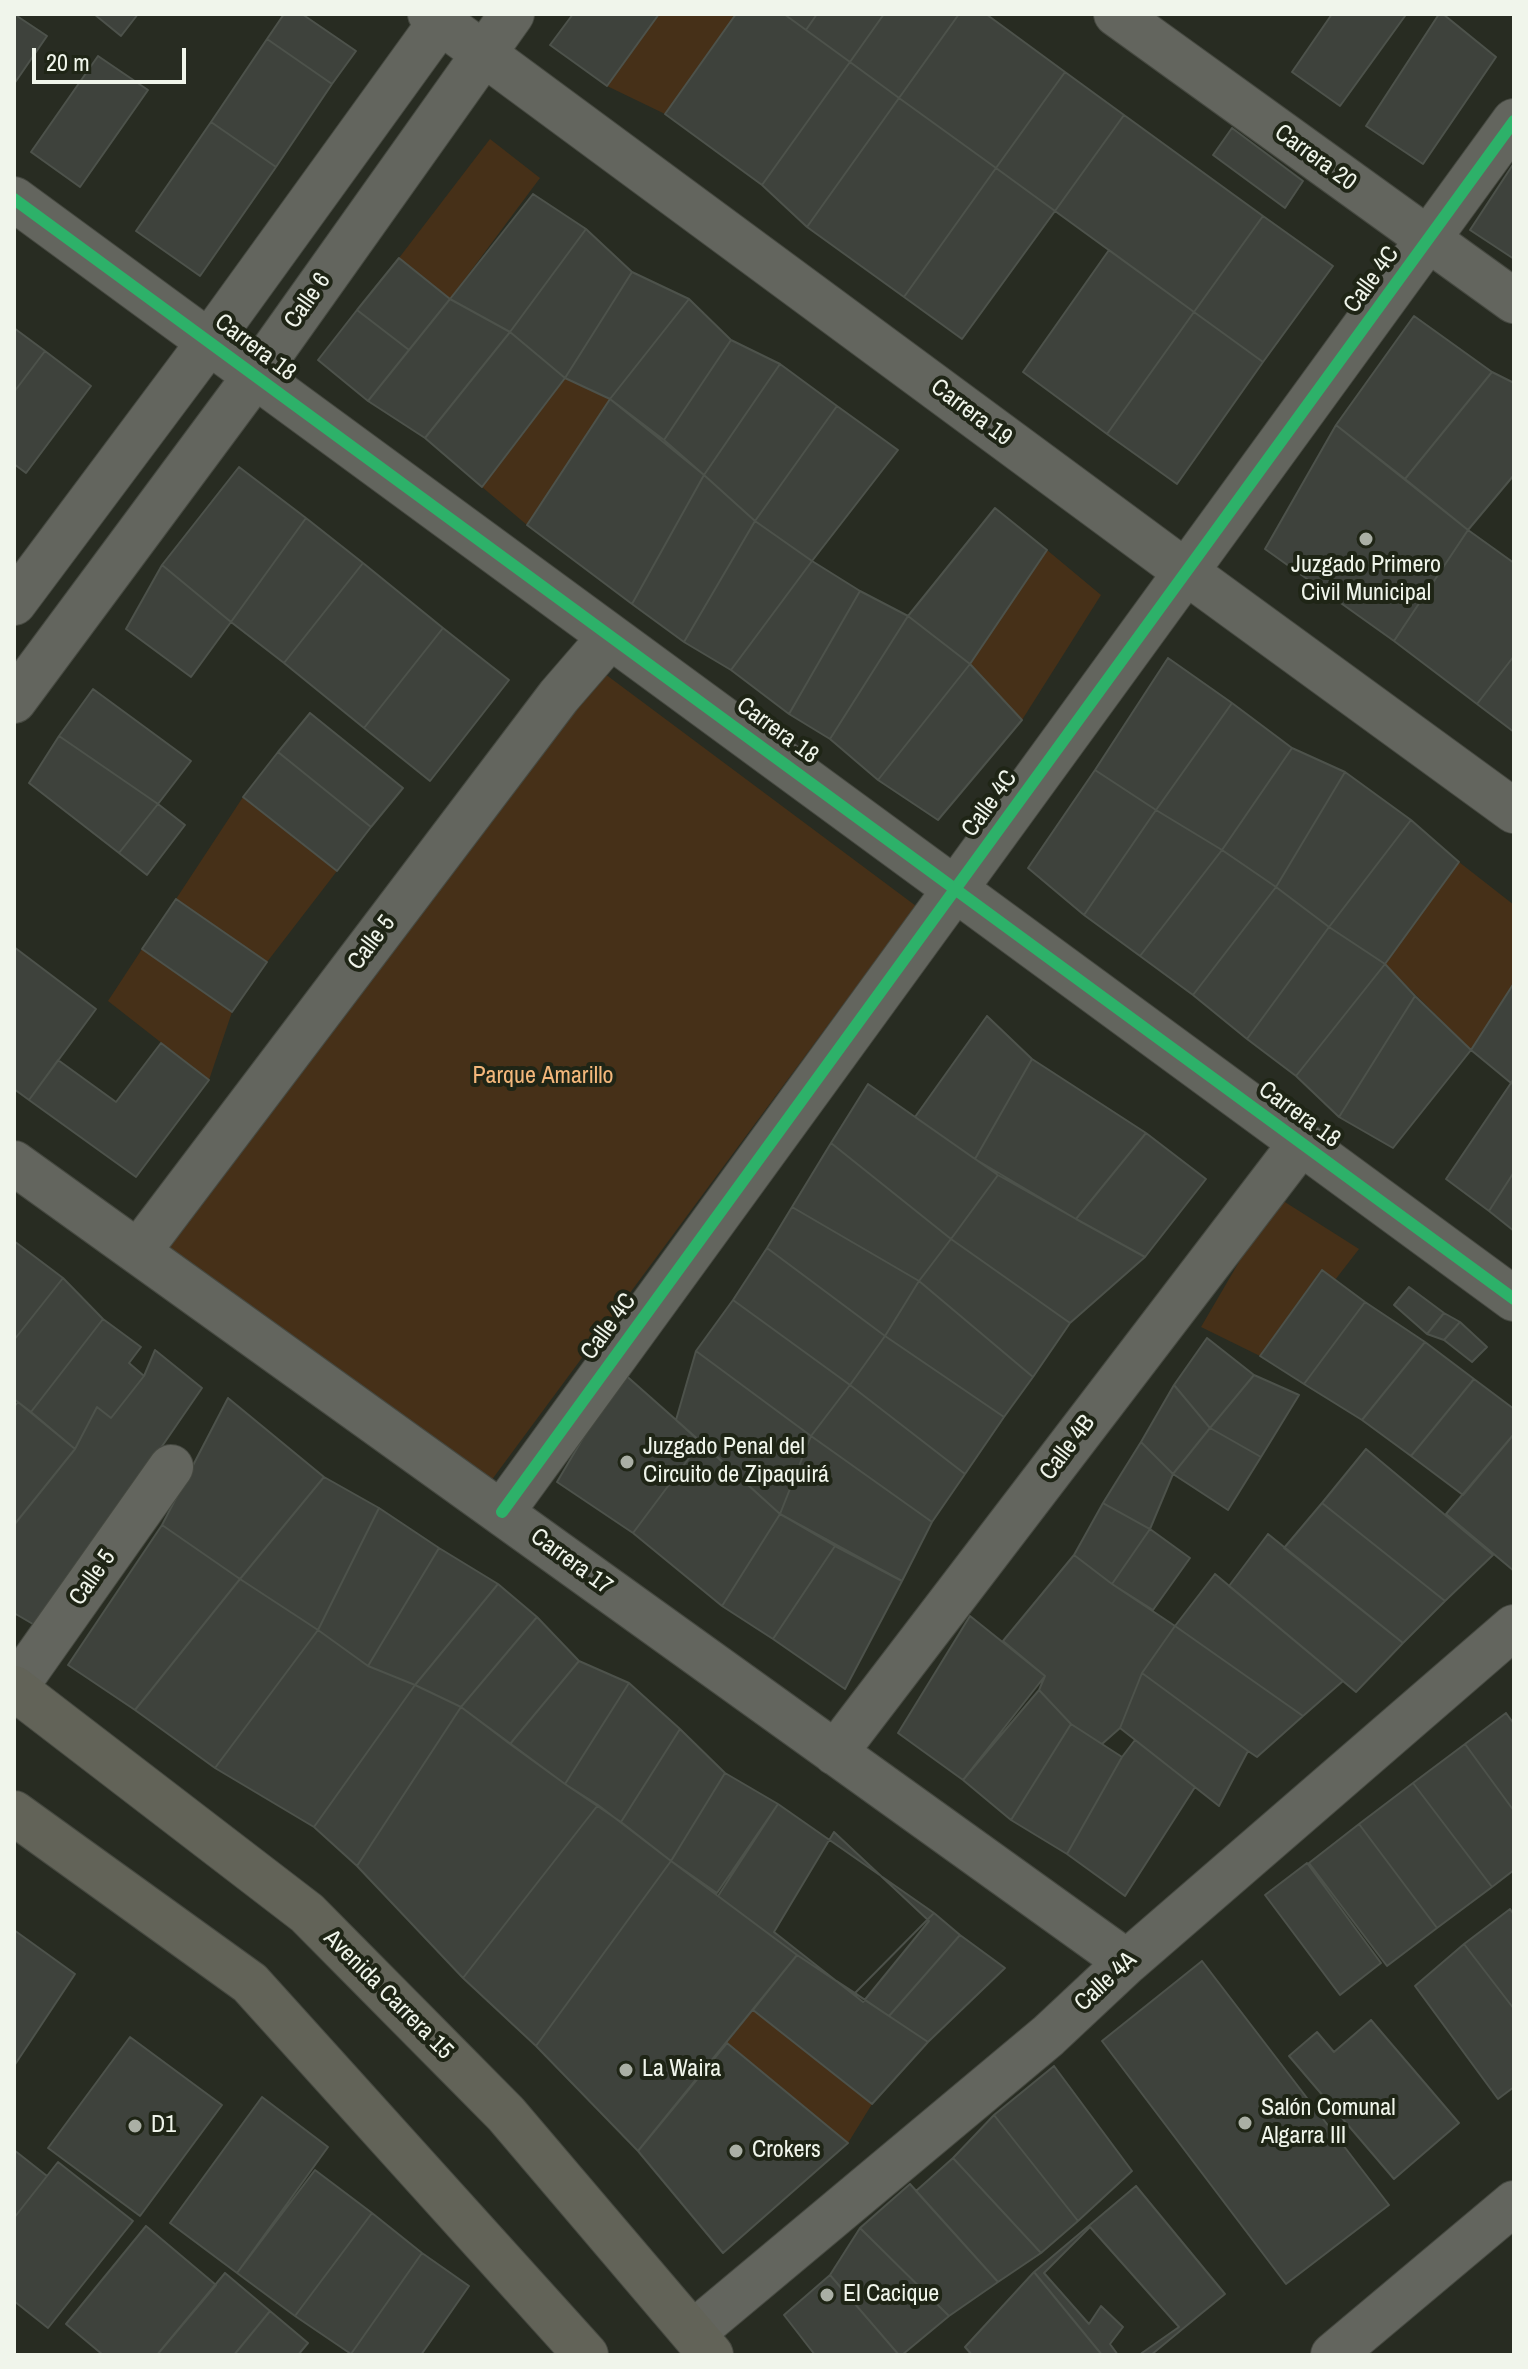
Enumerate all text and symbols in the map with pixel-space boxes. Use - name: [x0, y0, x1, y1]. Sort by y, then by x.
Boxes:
- scale bar: [36, 32, 190, 82]
- text: 20 m: [46, 46, 90, 78]
- street label: Carrera 20: [1268, 119, 1362, 197]
- street label: Calle 4C: [1338, 241, 1406, 319]
- street label: Calle 6: [279, 268, 337, 334]
- street label: Carrera 18: [209, 308, 301, 388]
- street label: Carrera 19: [925, 373, 1017, 453]
- marker: Juzgado Primero Civil Municipal: [1357, 530, 1375, 548]
- place label: Juzgado Primero Civil Municipal: [1291, 552, 1441, 608]
- street label: Carrera 18: [730, 692, 824, 770]
- street label: Calle 4C: [956, 765, 1024, 843]
- street label: Calle 5: [342, 910, 402, 976]
- park label: Parque Amarillo: [472, 1063, 614, 1091]
- street label: Carrera 18: [1252, 1076, 1346, 1154]
- street label: Calle 4C: [575, 1288, 643, 1366]
- street label: Calle 4B: [1034, 1410, 1102, 1486]
- place label: Juzgado Penal del Circuito de Zipaquirá: [643, 1434, 829, 1490]
- marker: Juzgado Penal del Circuito de Zipaquirá: [618, 1453, 636, 1471]
- street label: Carrera 17: [524, 1523, 618, 1601]
- street label: Calle 5: [64, 1545, 122, 1611]
- street label: Avenida Carrera 15: [317, 1924, 459, 2066]
- street label: Calle 4A: [1069, 1946, 1143, 2018]
- place label: La Waira: [642, 2056, 721, 2084]
- marker: La Waira: [617, 2061, 635, 2079]
- place label: Salón Comunal Algarra III: [1261, 2095, 1396, 2151]
- place label: D1: [151, 2112, 176, 2140]
- marker: Salón Comunal Algarra III: [1236, 2114, 1254, 2132]
- marker: D1: [126, 2117, 144, 2135]
- place label: Crokers: [752, 2137, 821, 2165]
- marker: Crokers: [727, 2142, 745, 2160]
- place label: El Cacique: [843, 2281, 939, 2309]
- marker: El Cacique: [818, 2286, 836, 2304]

